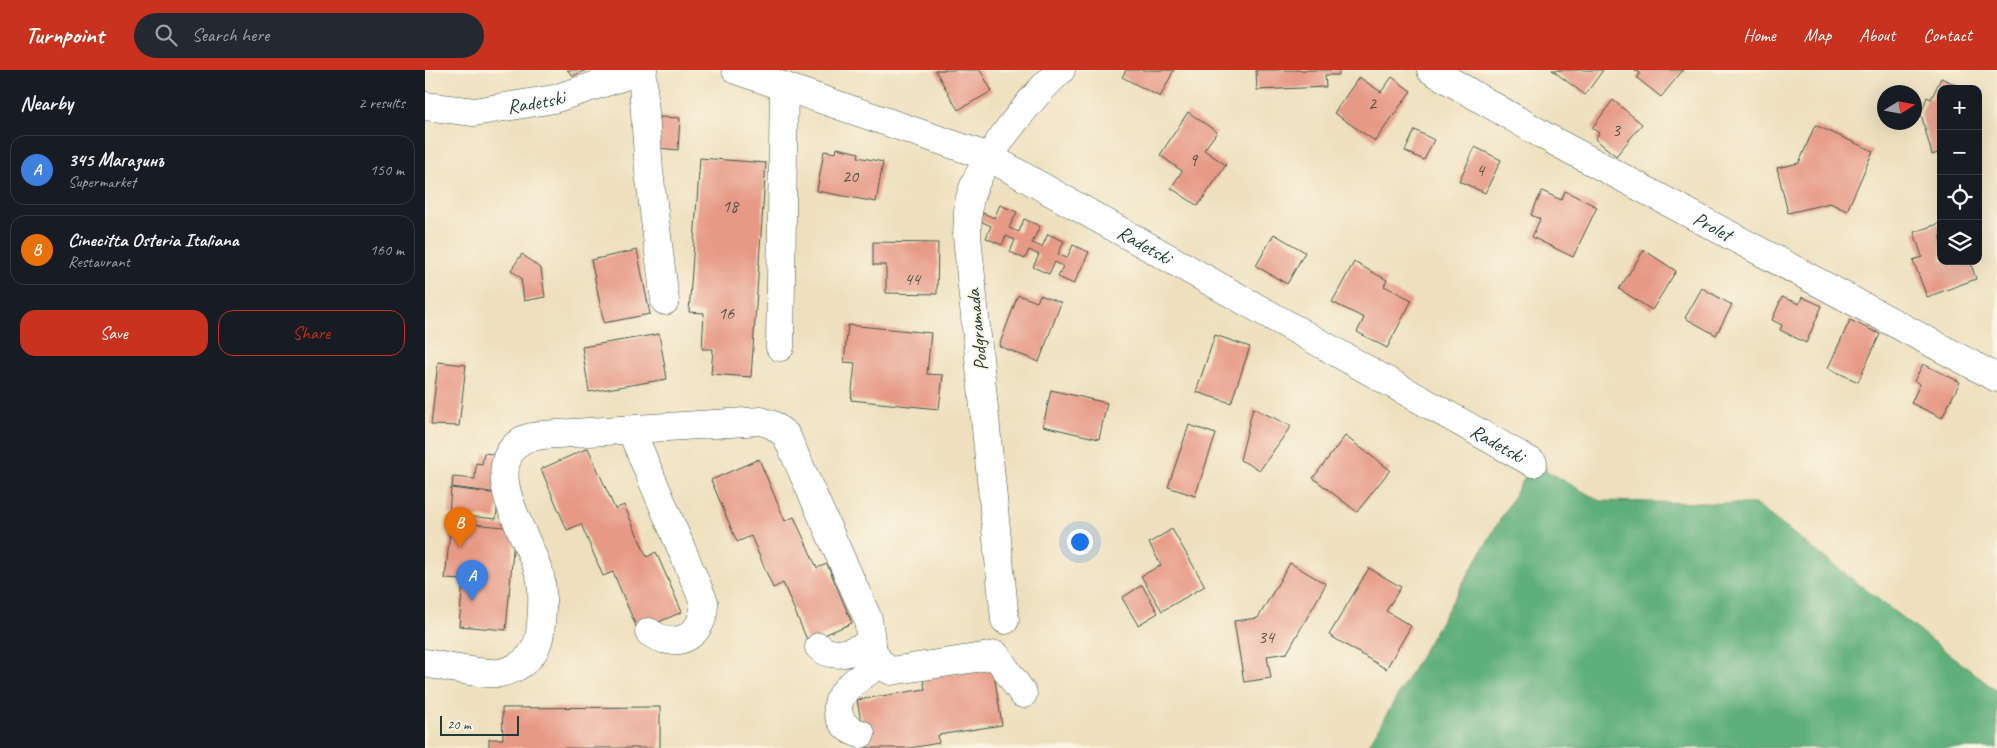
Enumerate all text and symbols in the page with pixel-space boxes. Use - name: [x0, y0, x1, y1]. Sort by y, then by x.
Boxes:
- search box: [134, 13, 484, 58]
- text: Turnpoint: [25, 20, 104, 50]
- icon: search: [152, 21, 180, 49]
- text: Search here: [192, 23, 269, 47]
- text: Home: [1743, 24, 1776, 46]
- text: Map: [1804, 24, 1831, 46]
- text: About: [1859, 24, 1895, 46]
- text: Contact: [1923, 24, 1972, 46]
- street label: Radetski: [505, 83, 570, 119]
- north arrow: [1877, 85, 1922, 130]
- map controls: [1937, 85, 1982, 265]
- button: +: [1937, 85, 1982, 130]
- text: Nearby: [20, 90, 73, 116]
- house number: 2: [1368, 92, 1378, 114]
- text: 2 results: [358, 93, 405, 113]
- house number: 3: [1612, 119, 1622, 141]
- button: −: [1937, 130, 1982, 175]
- text: 345 Магазинъ: [68, 148, 164, 172]
- house number: 9: [1189, 149, 1199, 171]
- house number: 4: [1476, 159, 1486, 181]
- text: A: [33, 160, 41, 180]
- text: 150 m: [370, 160, 404, 180]
- house number: 20: [842, 165, 860, 187]
- text: Supermarket: [68, 172, 136, 192]
- button: locate: [1937, 175, 1982, 220]
- house number: 18: [722, 195, 740, 217]
- street label: Prolet: [1689, 205, 1739, 248]
- street label: Radetski: [1113, 219, 1178, 271]
- button: layers: [1937, 220, 1982, 265]
- text: Cinecitta Osteria Italiana: [68, 228, 239, 252]
- text: B: [33, 240, 41, 260]
- text: 160 m: [370, 240, 404, 260]
- text: Restaurant: [68, 252, 130, 272]
- house number: 44: [904, 268, 922, 290]
- street label: Podgramada: [960, 287, 994, 372]
- house number: 16: [718, 302, 735, 324]
- button: Save: [20, 310, 208, 356]
- button: Share: [218, 310, 405, 356]
- street label: Radetski: [1466, 418, 1531, 469]
- pin: B: [444, 507, 476, 548]
- your location: [1067, 529, 1093, 555]
- pin: A: [456, 560, 488, 601]
- house number: 34: [1258, 626, 1276, 648]
- scale bar: [440, 713, 519, 736]
- text: 20 m: [447, 716, 471, 733]

